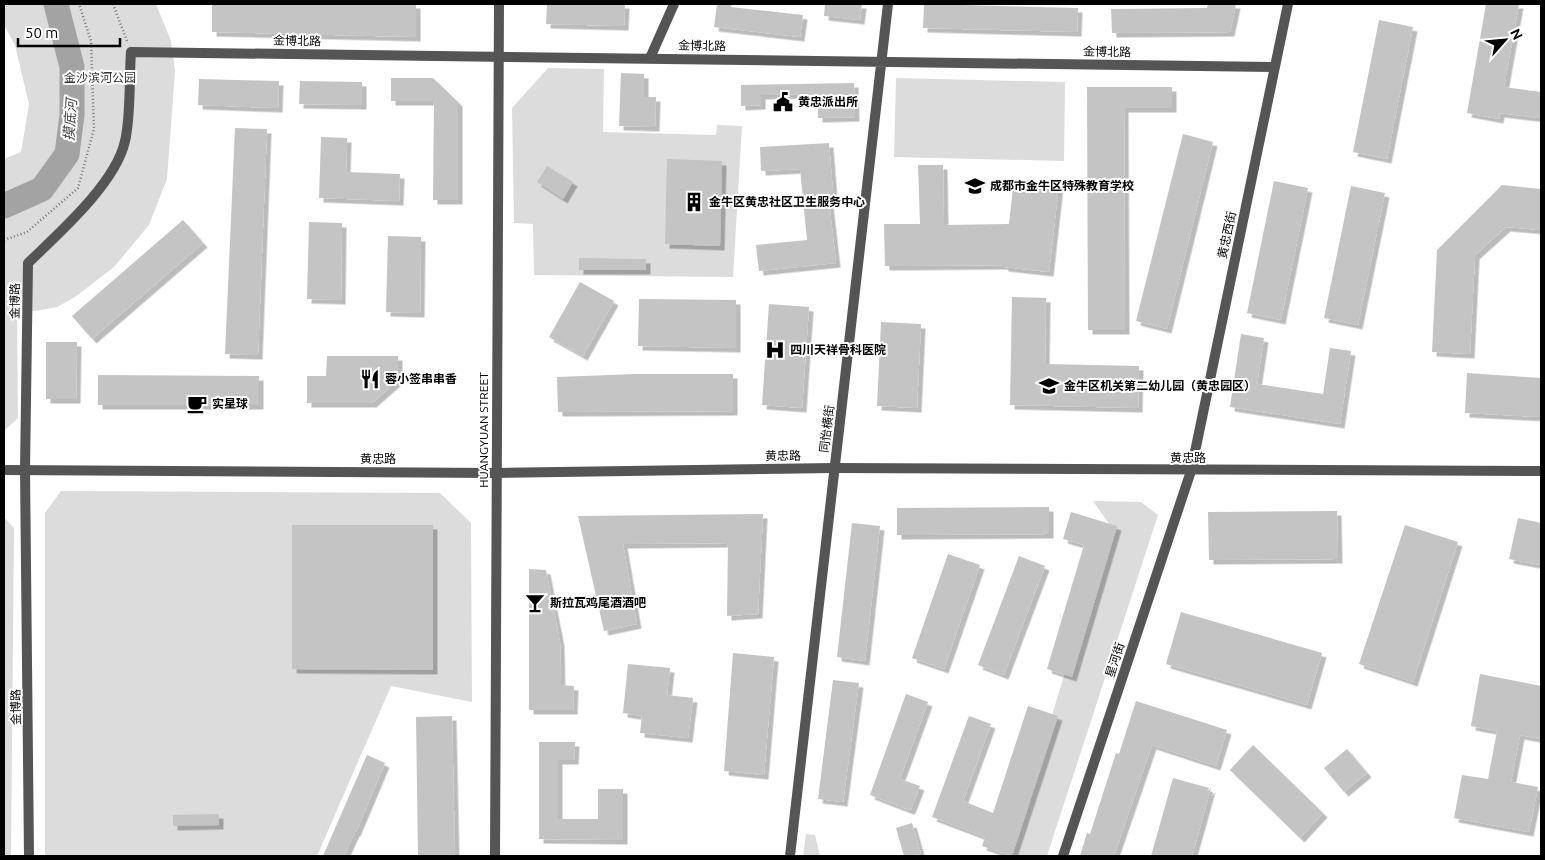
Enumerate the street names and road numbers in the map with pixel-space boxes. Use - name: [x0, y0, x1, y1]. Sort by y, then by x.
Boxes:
- street label: 金博北路: [273, 34, 321, 47]
- street label: 金博北路: [678, 39, 726, 52]
- street label: 金博北路: [1083, 45, 1131, 58]
- street label: 黄忠西街: [1215, 210, 1238, 260]
- street label: 金博路: [8, 283, 21, 319]
- street label: HUANGYUAN STREET: [477, 372, 490, 488]
- street label: 同怡横街: [817, 404, 836, 454]
- street label: 黄忠路: [765, 449, 801, 462]
- street label: 黄忠路: [1170, 451, 1206, 464]
- street label: 黄忠路: [360, 452, 396, 465]
- street label: 星河街: [1103, 641, 1126, 679]
- street label: 金博路: [9, 689, 22, 725]

